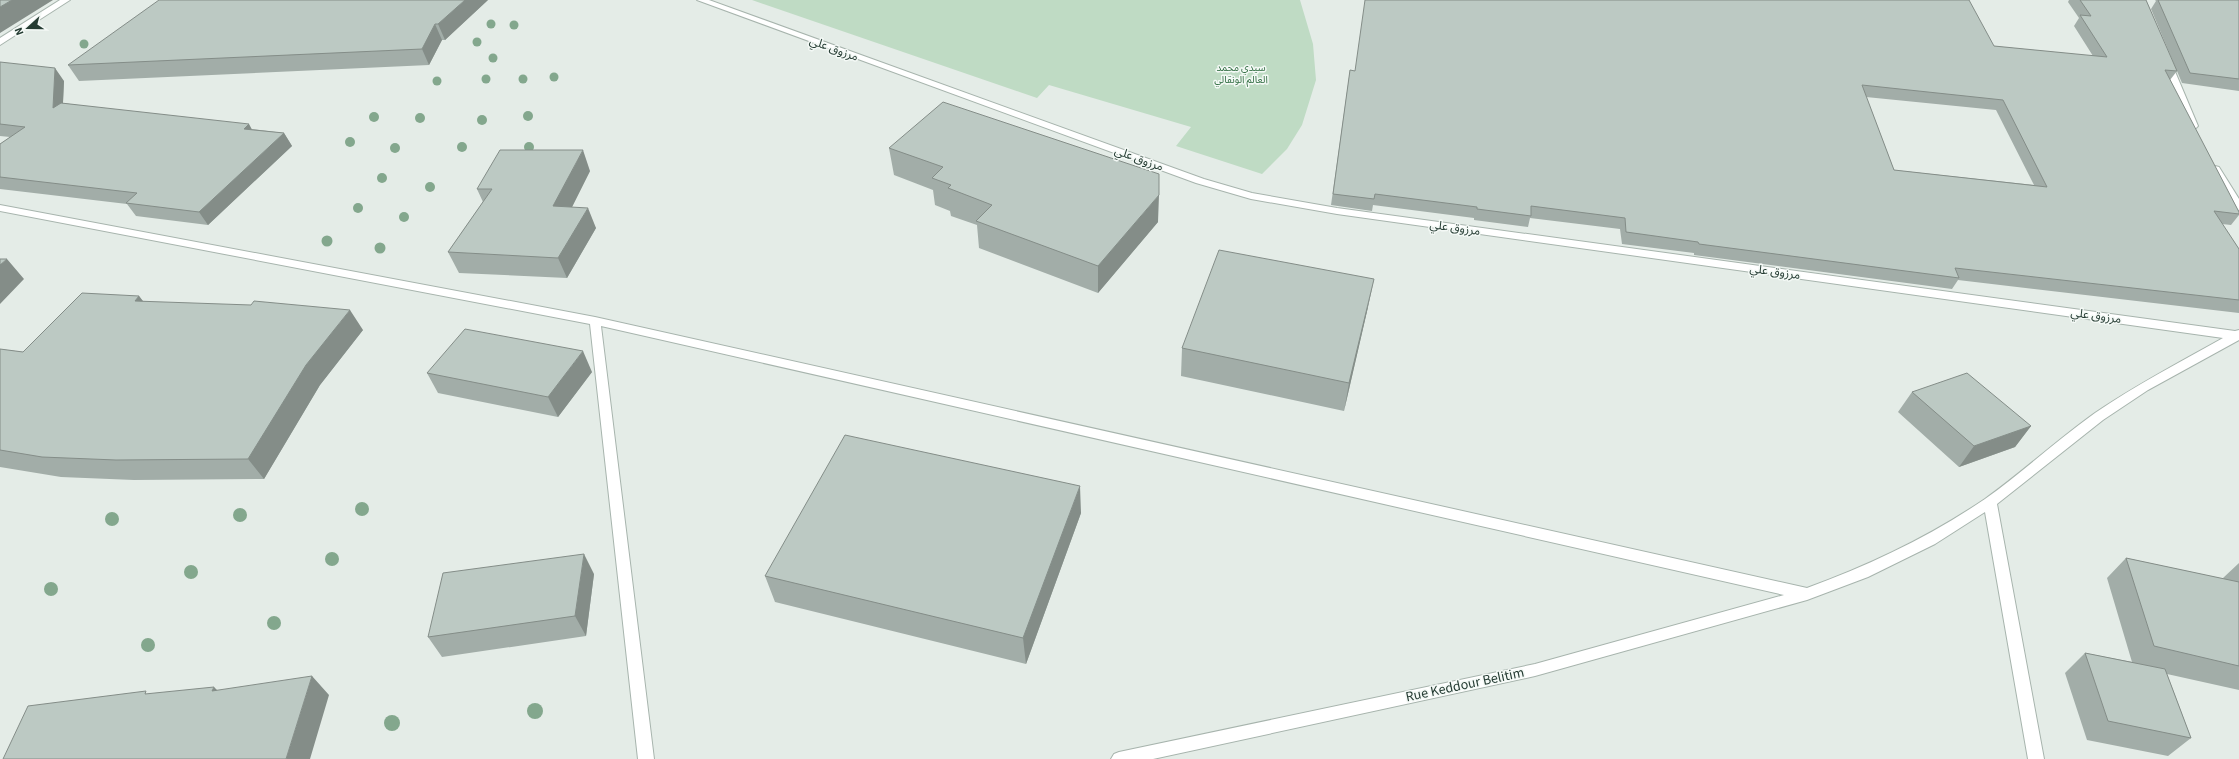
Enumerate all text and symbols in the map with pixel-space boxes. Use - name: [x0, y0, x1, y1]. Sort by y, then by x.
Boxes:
- north arrow: [8, 8, 48, 48]
- text: N: [11, 25, 27, 38]
- street label: مرزوق علي: [807, 32, 861, 66]
- park label: سيدي محمد العالم الونقالي: [1214, 61, 1268, 87]
- street label: مرزوق علي: [1112, 142, 1166, 176]
- street label: مرزوق علي: [1428, 216, 1481, 241]
- street label: مرزوق علي: [1748, 260, 1801, 285]
- street label: مرزوق علي: [2069, 304, 2122, 329]
- street label: Rue Keddour Belitim: [1404, 663, 1526, 707]

